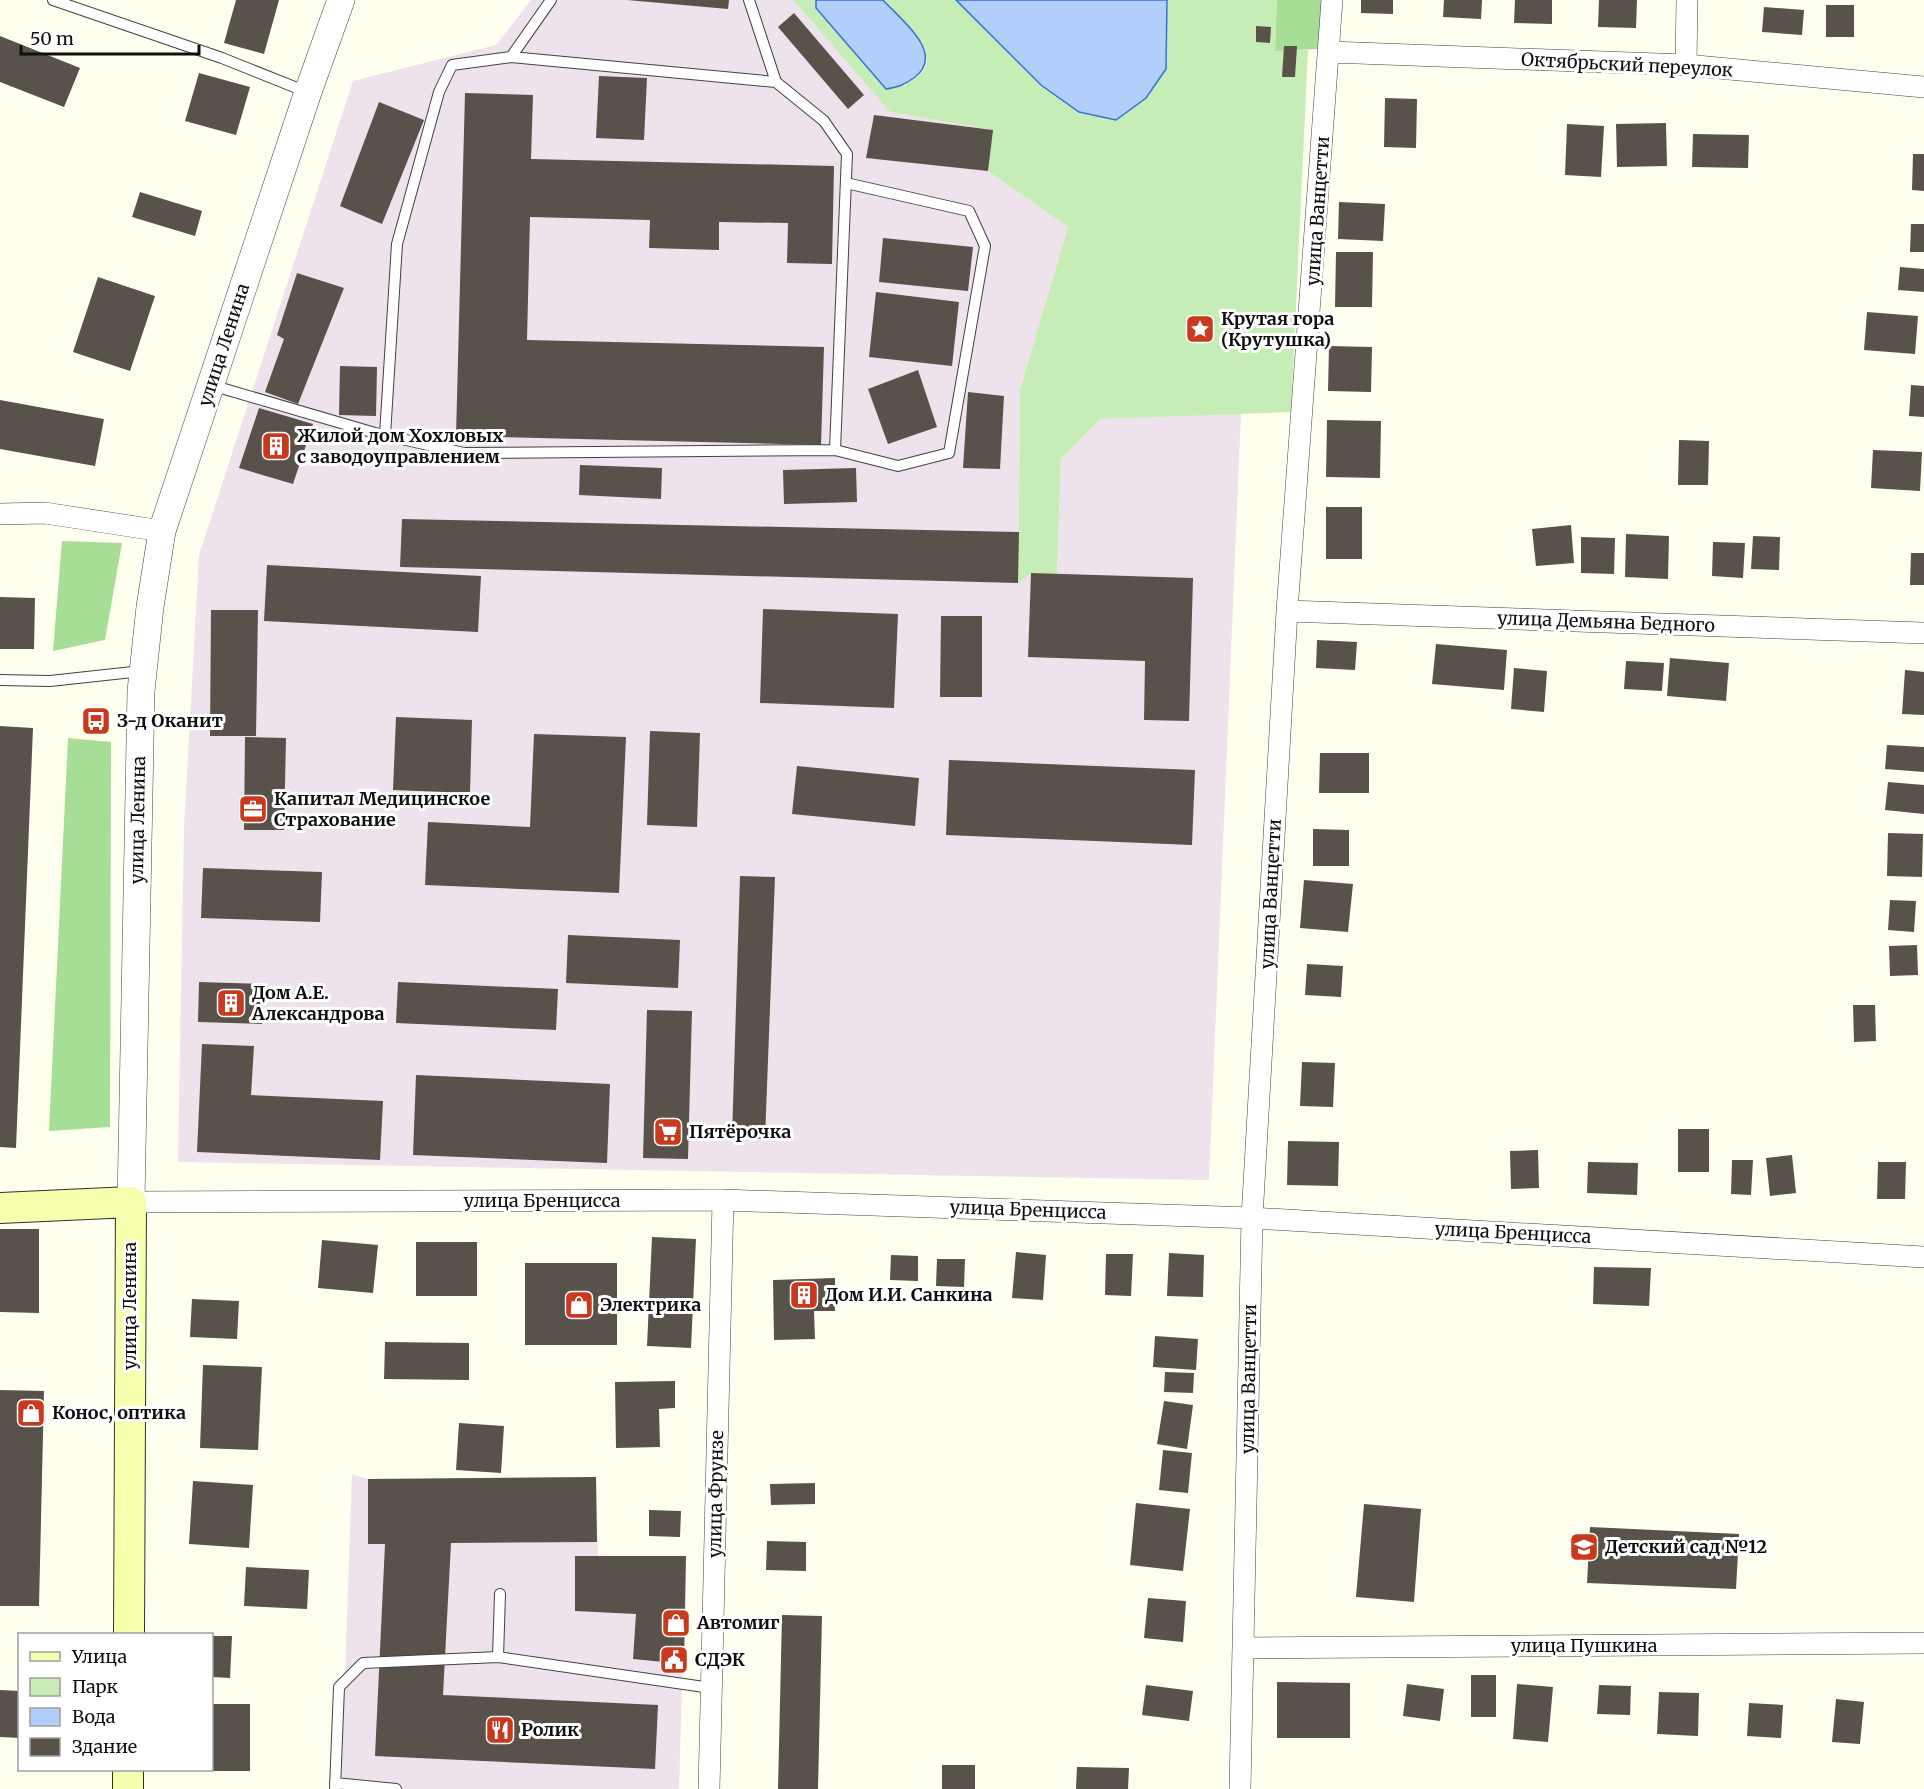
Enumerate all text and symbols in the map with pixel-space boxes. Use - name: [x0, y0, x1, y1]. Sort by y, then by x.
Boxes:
- scale bar: [21, 18, 200, 56]
- text: 50 m: [30, 27, 74, 50]
- street label: Октябрьский переулок: [1521, 47, 1734, 82]
- street label: улица Ванцетти: [1301, 135, 1334, 287]
- street label: улица Ленина: [193, 280, 254, 409]
- place label: Крутая гора (Крутушка): [1221, 307, 1334, 351]
- place icon: Крутая гора (Крутушка): [1184, 313, 1216, 345]
- place label: Жилой дом Хохловых с заводоуправлением: [297, 424, 503, 468]
- building icon: Жилой дом Хохловых с заводоуправлением: [260, 430, 292, 462]
- street label: улица Демьяна Бедного: [1497, 606, 1715, 637]
- bus stop icon: З-д Оканит: [80, 705, 112, 737]
- place label: З-д Оканит: [117, 709, 223, 732]
- street label: улица Ленина: [125, 755, 150, 884]
- place label: Капитал Медицинское Страхование: [274, 787, 490, 831]
- office icon: Капитал Медицинское Страхование: [237, 793, 269, 825]
- street label: улица Ванцетти: [1255, 819, 1286, 969]
- place label: Дом А.Е. Александрова: [251, 981, 385, 1025]
- building icon: Дом А.Е. Александрова: [215, 987, 247, 1019]
- supermarket icon: Пятёрочка: [652, 1116, 684, 1148]
- place label: Пятёрочка: [689, 1120, 791, 1143]
- street label: улица Бренцисса: [464, 1189, 621, 1212]
- street label: улица Бренцисса: [949, 1195, 1107, 1224]
- street label: улица Бренцисса: [1434, 1217, 1592, 1248]
- street label: улица Ленина: [118, 1242, 141, 1370]
- building icon: Дом И.И. Санкина: [788, 1279, 820, 1311]
- place label: Дом И.И. Санкина: [825, 1283, 993, 1306]
- shop icon: Электрика: [563, 1289, 595, 1321]
- place label: Электрика: [600, 1293, 701, 1316]
- street label: улица Ванцетти: [1236, 1304, 1261, 1454]
- shop icon: Конос, оптика: [15, 1397, 47, 1429]
- place label: Конос, оптика: [52, 1401, 186, 1424]
- street label: улица Фрунзе: [703, 1430, 728, 1558]
- school or university icon: Детский сад №12: [1568, 1531, 1600, 1563]
- place label: Детский сад №12: [1605, 1535, 1767, 1558]
- shop icon: Автомиг: [660, 1607, 692, 1639]
- place label: Автомиг: [696, 1611, 780, 1634]
- legend: [18, 1633, 213, 1771]
- street label: улица Пушкина: [1511, 1634, 1658, 1657]
- public building icon: СДЭК: [658, 1644, 690, 1676]
- text: Улица: [71, 1645, 127, 1668]
- place label: СДЭК: [695, 1648, 745, 1671]
- text: Парк: [72, 1675, 118, 1698]
- text: Вода: [72, 1705, 116, 1728]
- restaurant icon: Ролик: [484, 1714, 516, 1746]
- place label: Ролик: [521, 1718, 579, 1741]
- text: Здание: [72, 1735, 137, 1758]

